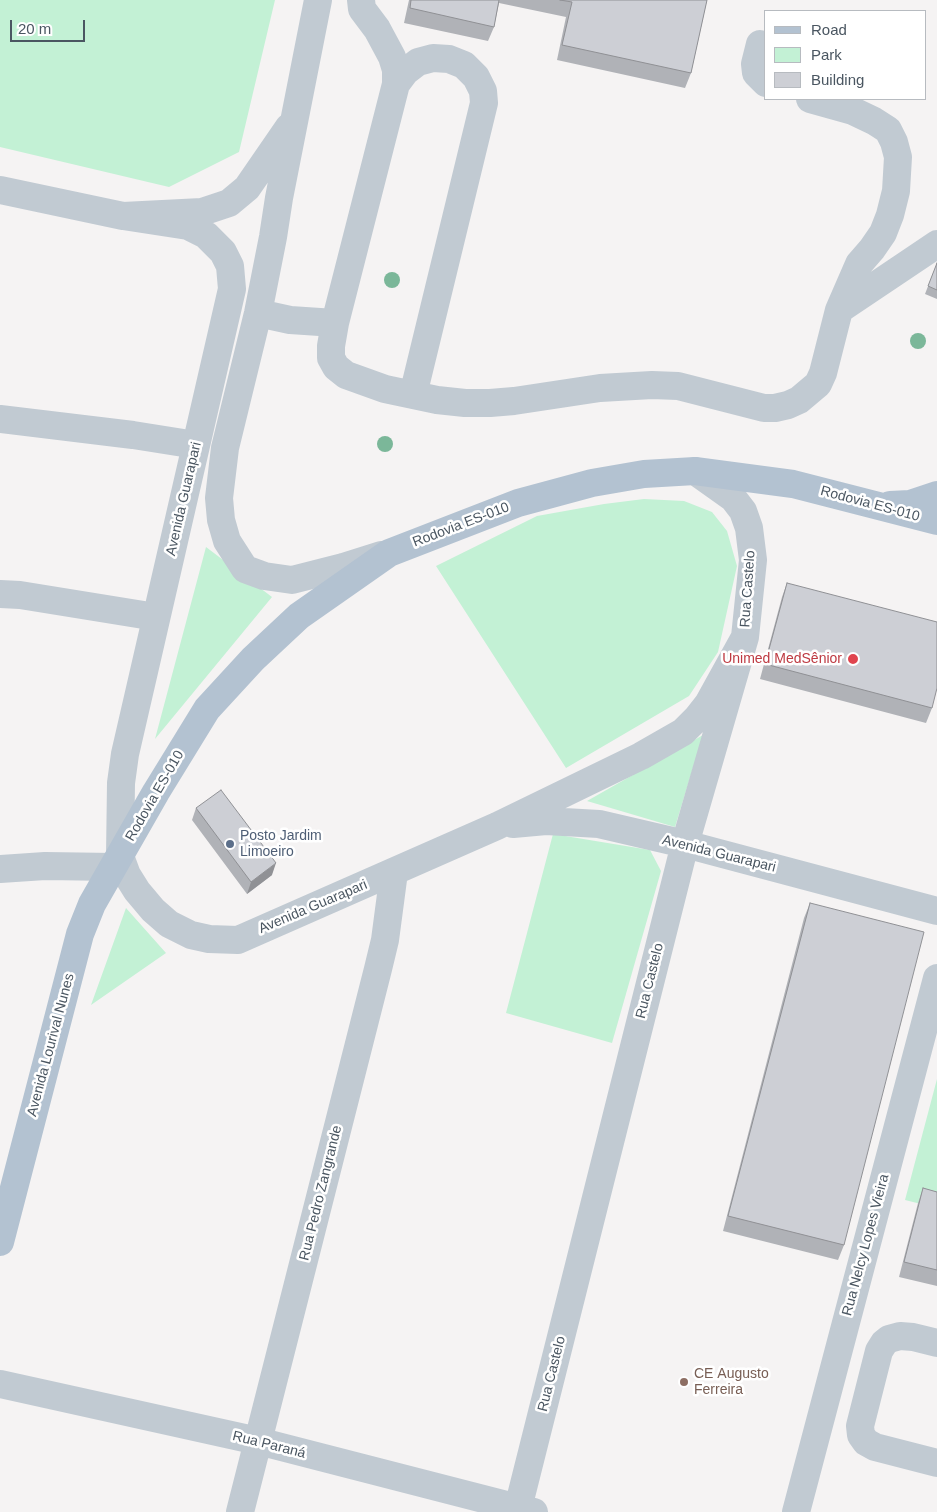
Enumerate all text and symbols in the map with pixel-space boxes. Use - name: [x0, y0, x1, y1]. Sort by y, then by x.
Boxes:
- scale bar: [12, 10, 88, 42]
- legend: [764, 10, 927, 100]
- text: 20 m: [18, 20, 51, 37]
- text: Road: [811, 21, 847, 38]
- text: Park: [811, 46, 842, 63]
- text: Building: [811, 71, 864, 88]
- street label: Avenida Guarapari: [163, 440, 205, 558]
- street label: Rodovia ES-010: [819, 483, 921, 525]
- street label: Rodovia ES-010: [410, 499, 512, 551]
- street label: Rua Castelo: [737, 550, 759, 628]
- place label: Unimed MedSênior: [722, 651, 842, 667]
- marker: Unimed MedSênior: [846, 652, 860, 666]
- street label: Rodovia ES-010: [122, 748, 188, 844]
- place label: Posto Jardim Limoeiro: [240, 828, 322, 860]
- street label: Avenida Guarapari: [660, 832, 778, 876]
- marker: Posto Jardim Limoeiro: [224, 838, 236, 850]
- street label: Avenida Guarapari: [256, 877, 370, 937]
- street label: Rua Castelo: [633, 942, 667, 1020]
- street label: Avenida Lourival Nunes: [24, 972, 78, 1118]
- street label: Rua Pedro Zangrande: [296, 1124, 346, 1262]
- street label: Rua Nelcy Lopes Vieira: [839, 1172, 893, 1318]
- street label: Rua Castelo: [535, 1335, 569, 1413]
- place label: CE Augusto Ferreira: [694, 1366, 769, 1398]
- marker: CE Augusto Ferreira: [678, 1376, 690, 1388]
- street label: Rua Paraná: [231, 1428, 307, 1462]

